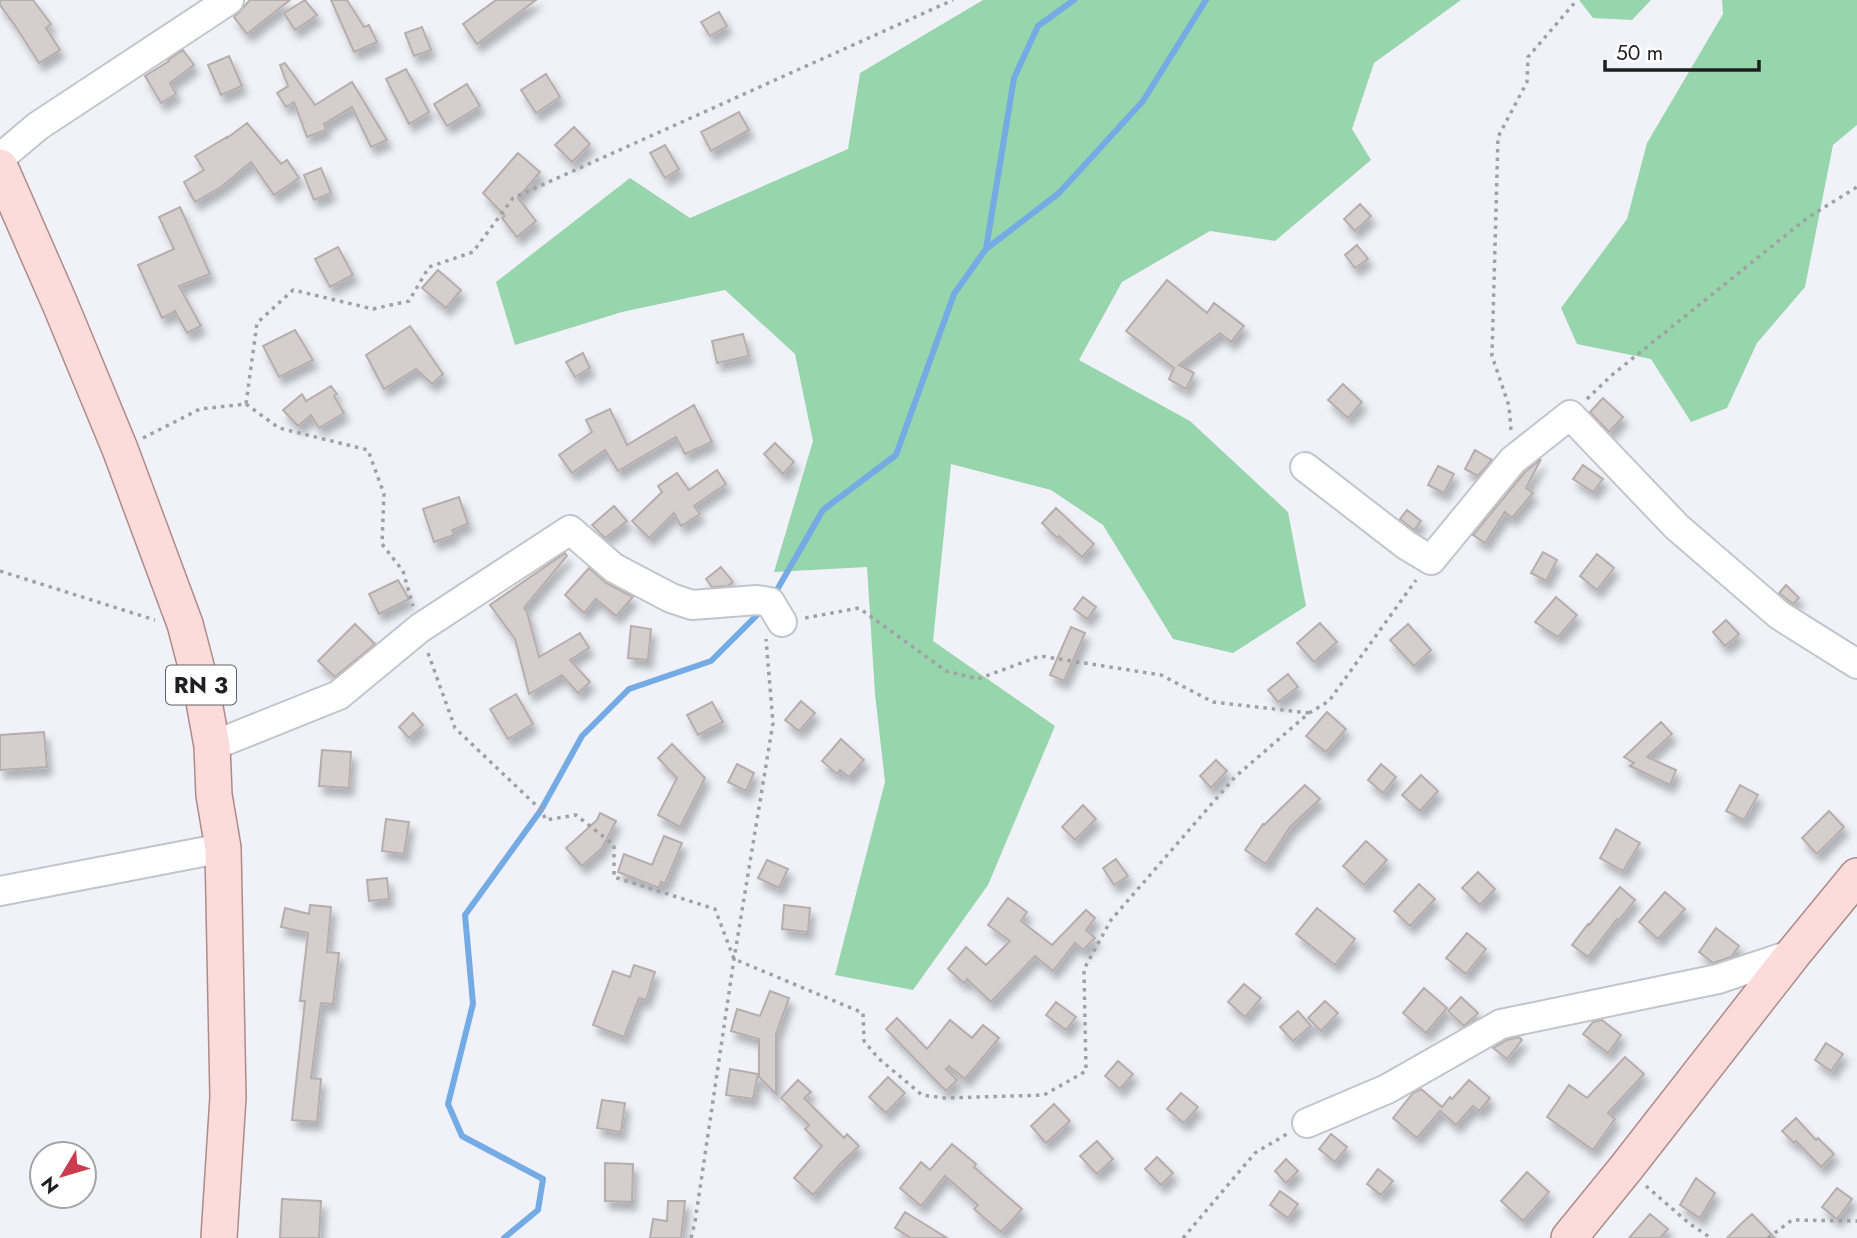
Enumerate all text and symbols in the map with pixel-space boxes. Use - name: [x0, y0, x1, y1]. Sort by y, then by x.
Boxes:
- scale bar: [1605, 28, 1759, 72]
- text: 50 m: [1616, 38, 1663, 68]
- road number: RN 3: [166, 666, 236, 705]
- north arrow: [28, 1140, 98, 1210]
- text: N: [35, 1171, 65, 1199]

